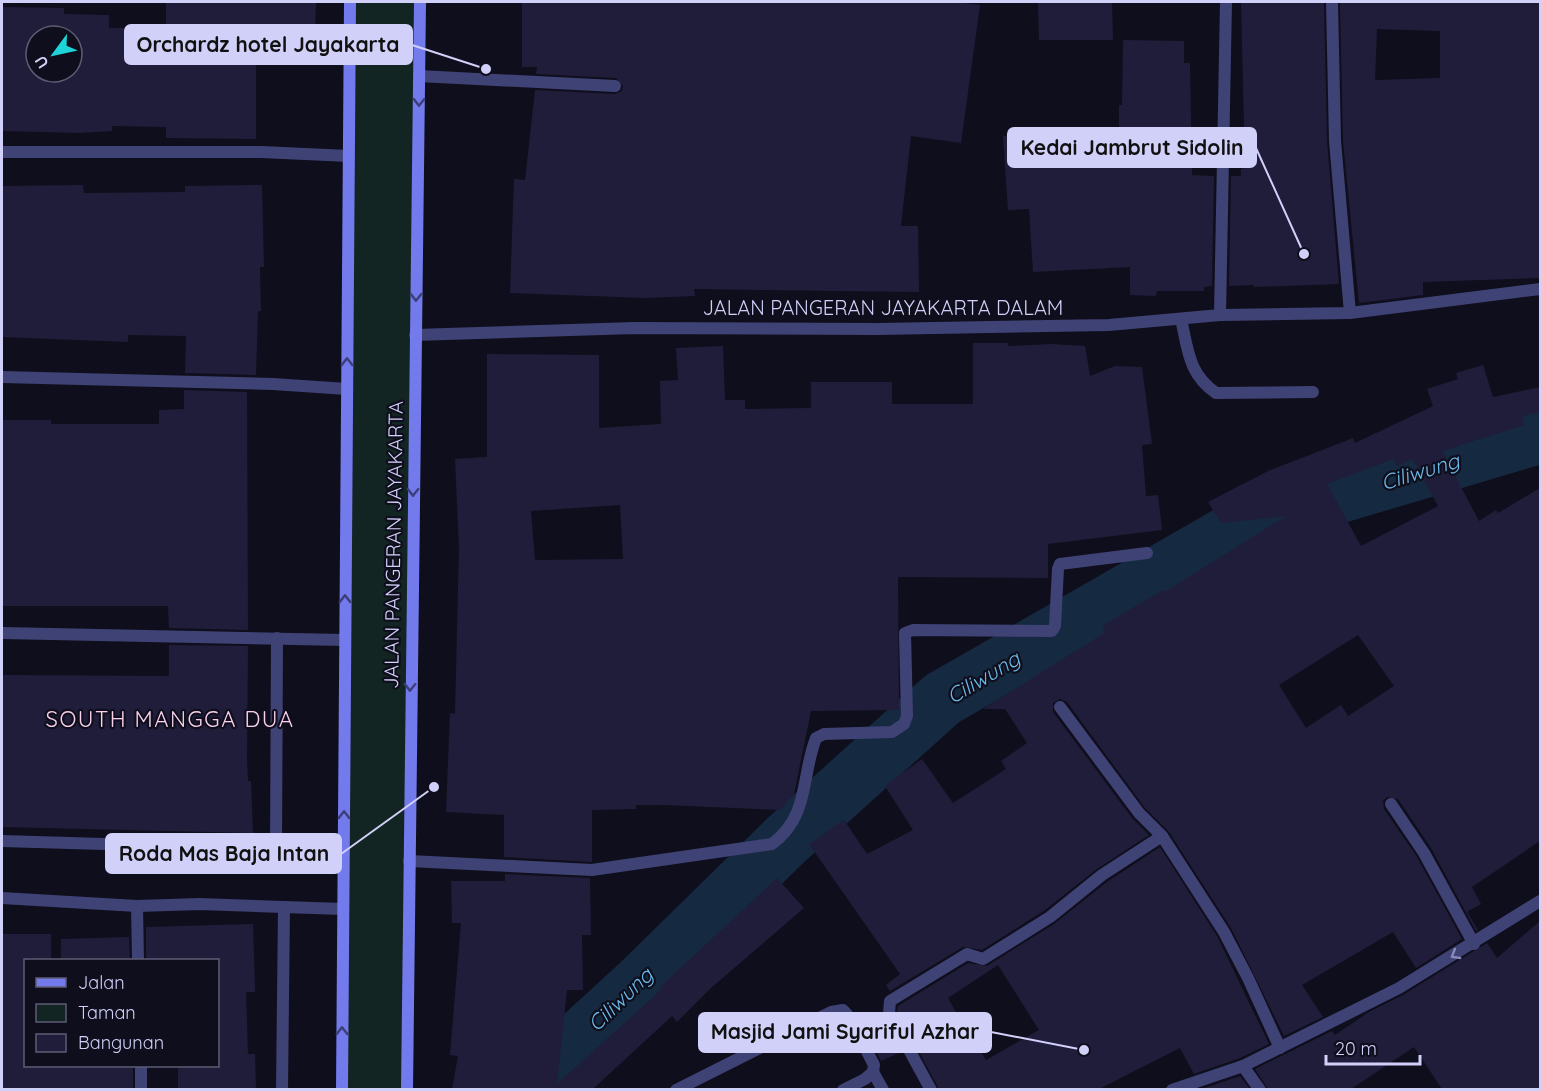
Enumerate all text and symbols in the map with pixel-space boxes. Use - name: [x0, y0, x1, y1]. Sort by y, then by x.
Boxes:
- north arrow: [24, 24, 84, 84]
- callout: Orchardz hotel Jayakarta: [125, 25, 412, 64]
- text: Orchardz hotel Jayakarta: [137, 31, 399, 57]
- text: U: [30, 52, 53, 72]
- one-way arrow: [413, 97, 425, 106]
- callout: Kedai Jambrut Sidolin: [1008, 128, 1256, 167]
- text: Kedai Jambrut Sidolin: [1020, 134, 1244, 160]
- one-way arrow: [410, 292, 422, 301]
- street label: JALAN PANGERAN JAYAKARTA DALAM: [703, 295, 1063, 320]
- one-way arrow: [341, 358, 353, 367]
- street label: JALAN PANGERAN JAYAKARTA: [378, 401, 408, 689]
- water label: Ciliwung: [1378, 446, 1464, 495]
- one-way arrow: [407, 487, 419, 496]
- one-way arrow: [339, 595, 351, 604]
- water label: Ciliwung: [942, 644, 1026, 709]
- one-way arrow: [404, 682, 417, 691]
- district label: SOUTH MANGGA DUA: [46, 705, 294, 733]
- one-way arrow: [338, 811, 350, 820]
- callout: Roda Mas Baja Intan: [106, 834, 341, 873]
- text: Roda Mas Baja Intan: [119, 840, 329, 866]
- one-way arrow: [1451, 947, 1461, 959]
- legend: [24, 959, 219, 1067]
- water label: Ciliwung: [582, 960, 659, 1036]
- text: Jalan: [78, 971, 125, 994]
- text: Taman: [78, 1001, 136, 1024]
- callout: Masjid Jami Syariful Azhar: [699, 1013, 991, 1052]
- text: Masjid Jami Syariful Azhar: [711, 1018, 979, 1044]
- one-way arrow: [336, 1027, 348, 1036]
- scale bar: [1326, 1028, 1420, 1066]
- text: Bangunan: [78, 1031, 164, 1054]
- text: 20 m: [1335, 1037, 1377, 1060]

